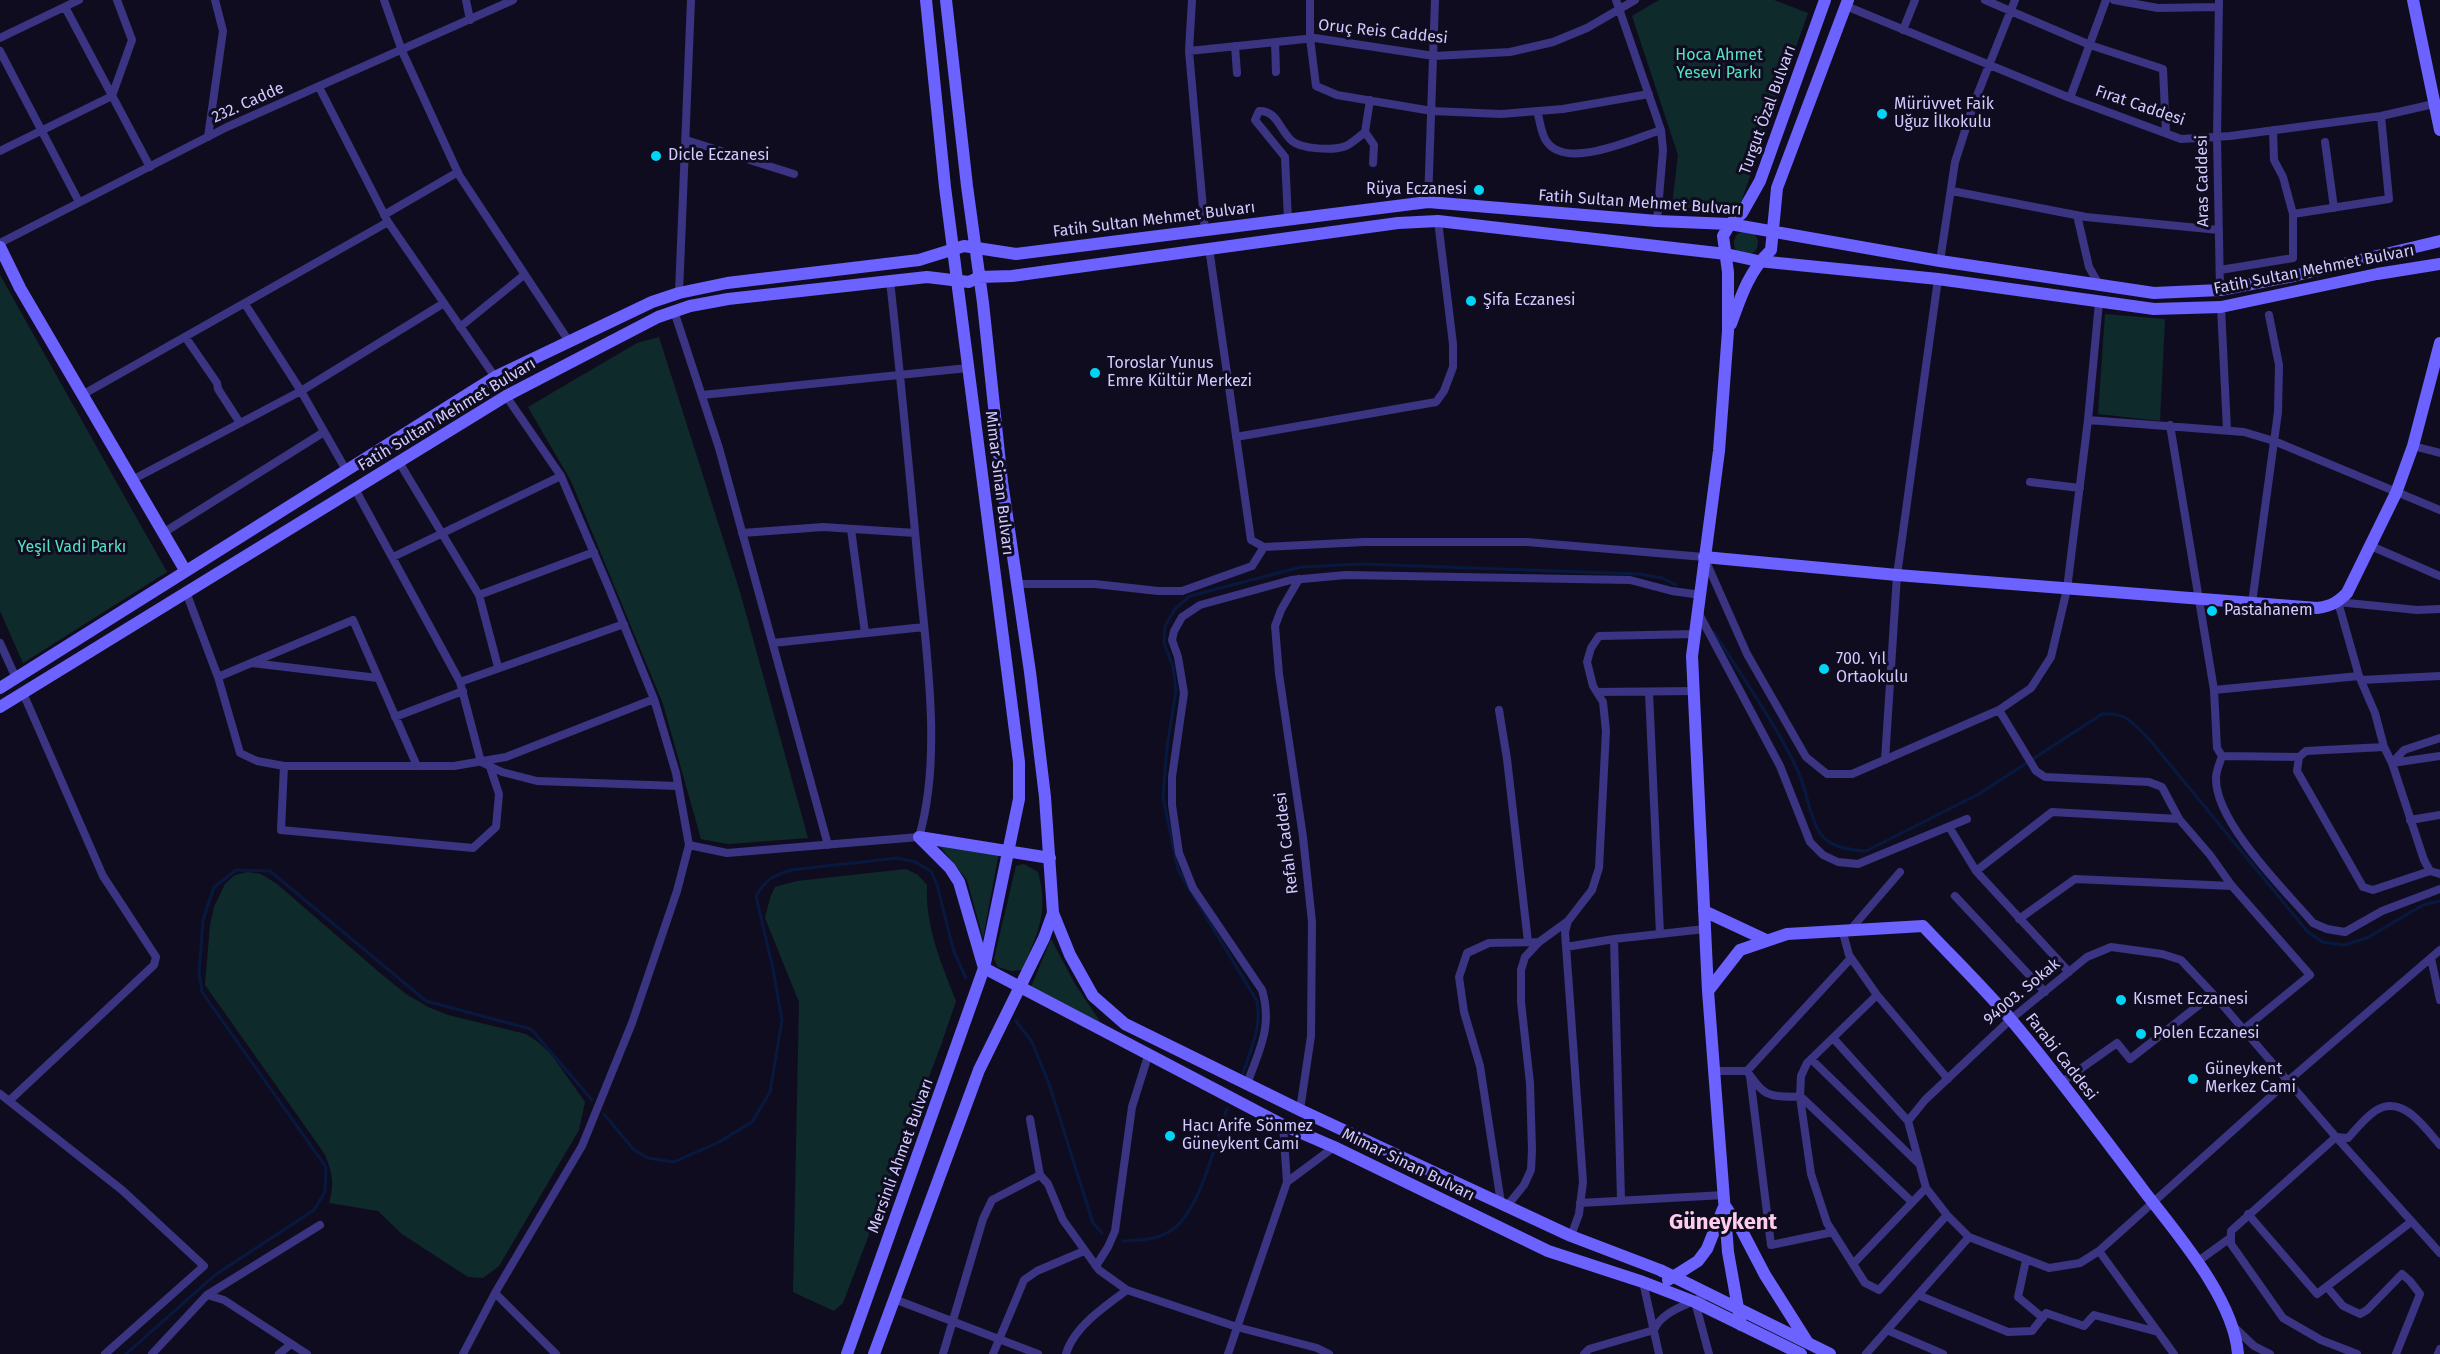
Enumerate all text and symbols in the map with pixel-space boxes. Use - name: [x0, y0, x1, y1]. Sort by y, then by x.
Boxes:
- street label: Oruç Reis Caddesi: [1317, 16, 1449, 48]
- street label: Turgut Özal Bulvarı: [1736, 43, 1800, 177]
- park label: Hoca Ahmet Yesevi Parkı: [1675, 46, 1763, 84]
- street label: 232. Cadde: [209, 79, 287, 127]
- street label: Fırat Caddesi: [2093, 82, 2187, 130]
- place label: Mürüvvet Faik Uğuz İlkokulu: [1894, 95, 1994, 133]
- marker: Mürüvvet Faik Uğuz İlkokulu: [1875, 107, 1889, 121]
- street label: Aras Caddesi: [2193, 135, 2213, 227]
- place label: Dicle Eczanesi: [668, 146, 769, 166]
- marker: Dicle Eczanesi: [649, 149, 663, 163]
- place label: Rüya Eczanesi: [1366, 180, 1467, 200]
- marker: Rüya Eczanesi: [1472, 183, 1486, 197]
- street label: Fatih Sultan Mehmet Bulvarı: [1538, 186, 1742, 220]
- street label: Fatih Sultan Mehmet Bulvarı: [1052, 198, 1256, 242]
- street label: Fatih Sultan Mehmet Bulvarı: [2212, 241, 2416, 299]
- place label: Şifa Eczanesi: [1483, 291, 1576, 311]
- marker: Şifa Eczanesi: [1464, 294, 1478, 308]
- street label: Fatih Sultan Mehmet Bulvarı: [355, 354, 539, 476]
- place label: Toroslar Yunus Emre Kültür Merkezi: [1107, 354, 1252, 392]
- marker: Toroslar Yunus Emre Kültür Merkezi: [1088, 366, 1102, 380]
- street label: Mimar Sinan Bulvarı: [981, 410, 1017, 556]
- park label: Yeşil Vadi Parkı: [18, 538, 126, 558]
- place label: Pastahanem: [2224, 601, 2313, 621]
- marker: Pastahanem: [2205, 604, 2219, 618]
- place label: 700. Yıl Ortaokulu: [1836, 650, 1908, 688]
- marker: 700. Yıl Ortaokulu: [1817, 662, 1831, 676]
- street label: Refah Caddesi: [1271, 791, 1303, 895]
- street label: 94003. Sokak: [1980, 955, 2064, 1029]
- place label: Kısmet Eczanesi: [2133, 990, 2248, 1010]
- marker: Kısmet Eczanesi: [2114, 993, 2128, 1007]
- street label: Farabi Caddesi: [2021, 1010, 2101, 1104]
- place label: Polen Eczanesi: [2153, 1024, 2260, 1044]
- marker: Polen Eczanesi: [2134, 1027, 2148, 1041]
- place label: Güneykent Merkez Cami: [2205, 1060, 2296, 1098]
- marker: Güneykent Merkez Cami: [2186, 1072, 2200, 1086]
- street label: Mersinli Ahmet Bulvarı: [864, 1076, 938, 1236]
- place label: Hacı Arife Sönmez Güneykent Cami: [1182, 1117, 1313, 1155]
- street label: Mimar Sinan Bulvarı: [1338, 1125, 1478, 1205]
- marker: Hacı Arife Sönmez Güneykent Cami: [1163, 1129, 1177, 1143]
- district label: Güneykent: [1669, 1210, 1777, 1236]

